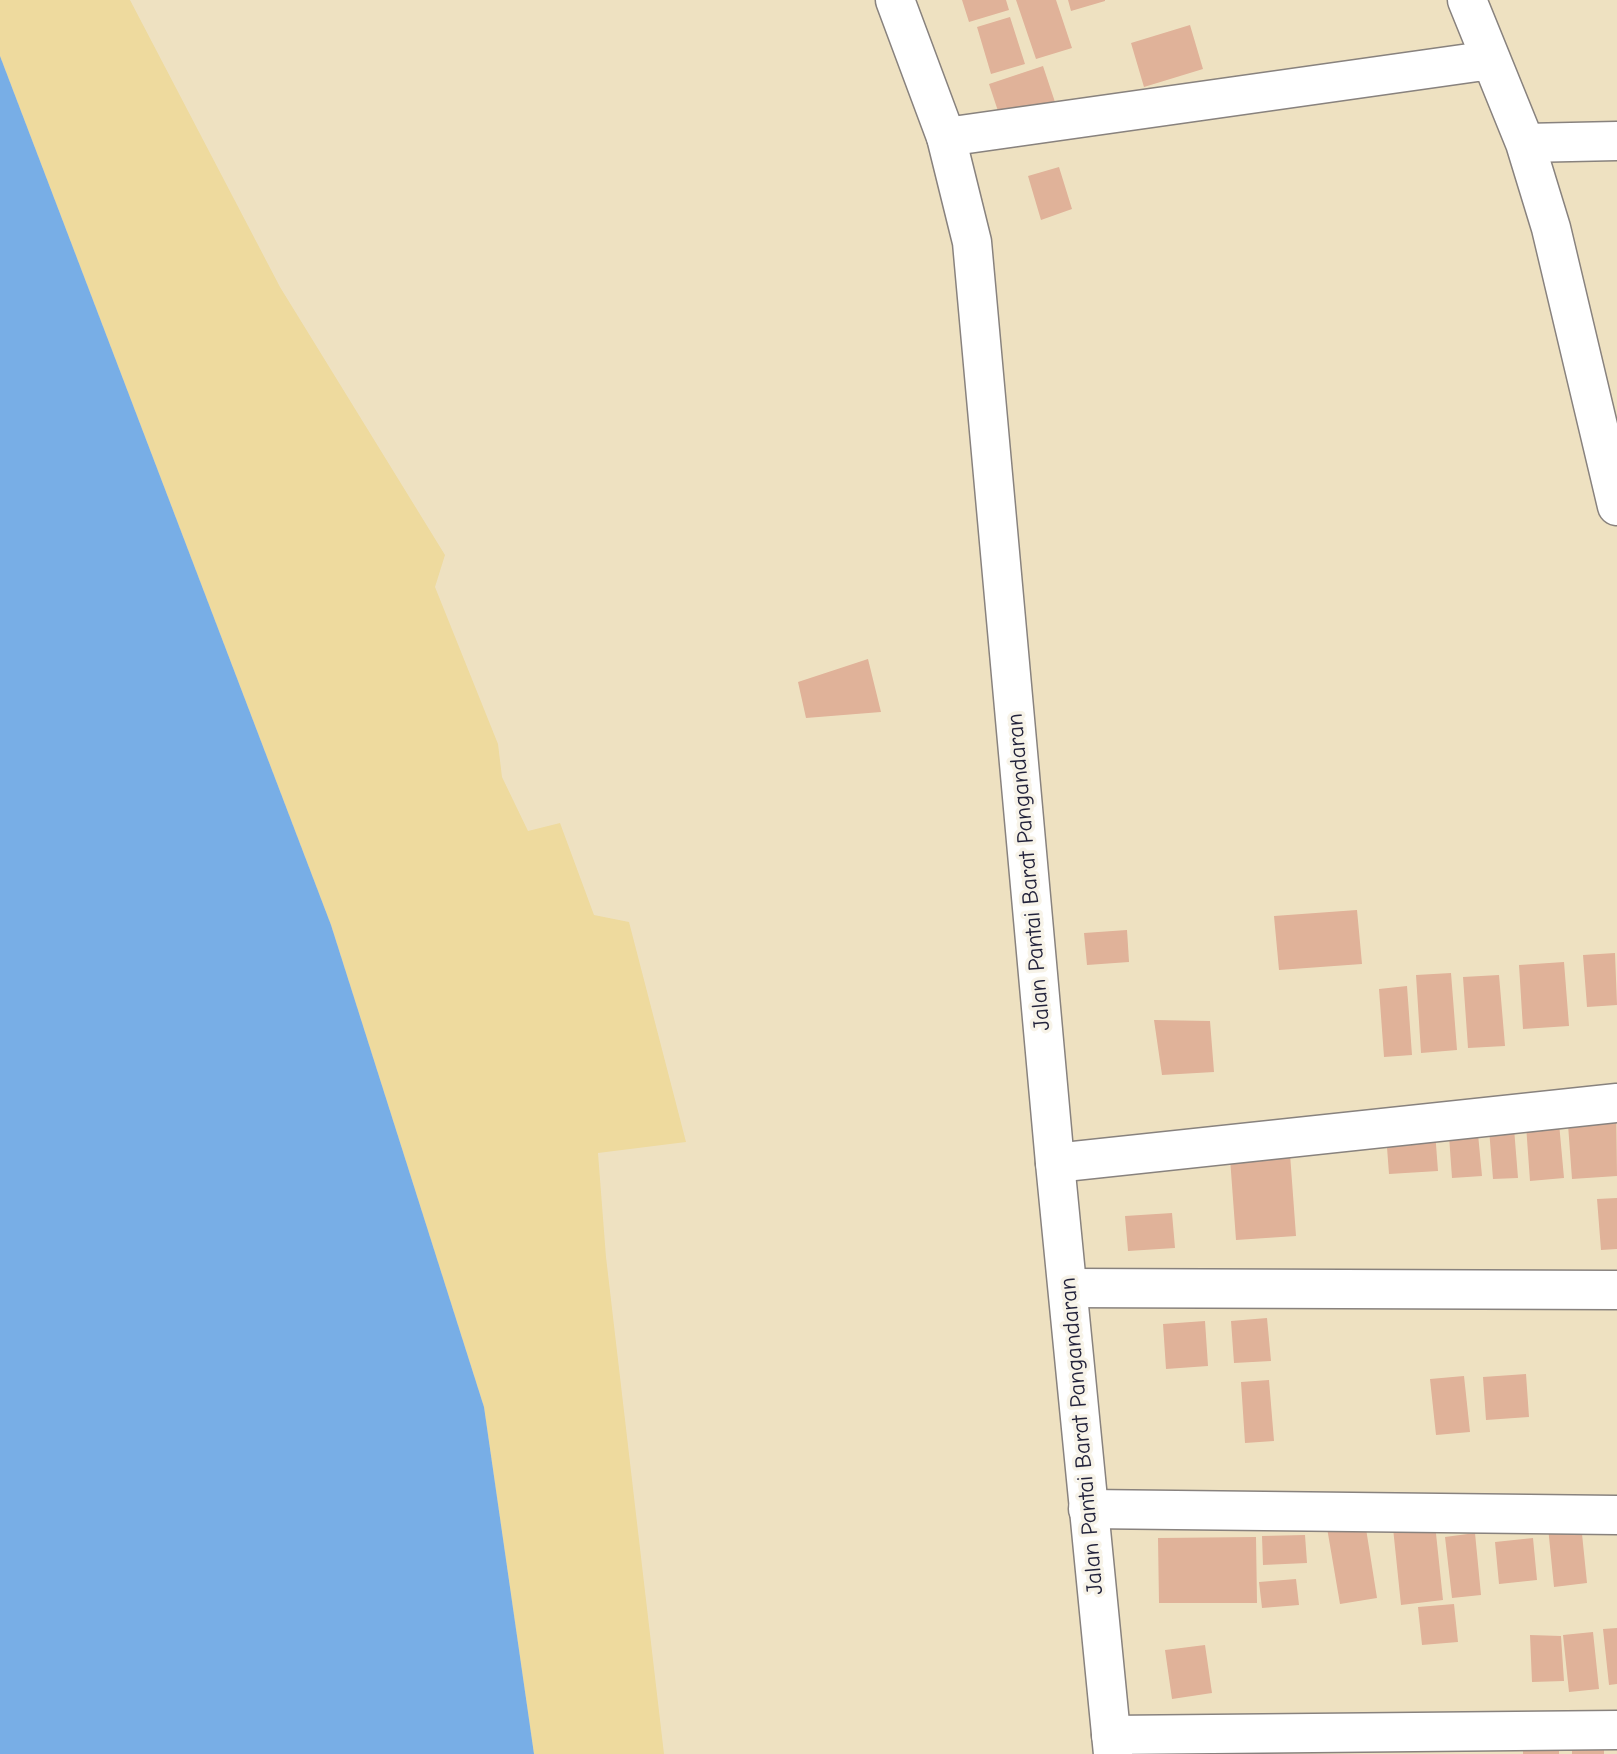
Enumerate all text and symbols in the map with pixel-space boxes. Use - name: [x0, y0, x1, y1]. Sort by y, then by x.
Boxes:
- street label: Jalan Pantai Barat Pangandaran: [1001, 712, 1057, 1032]
- street label: Jalan Pantai Barat Pangandaran: [1054, 1276, 1110, 1596]

